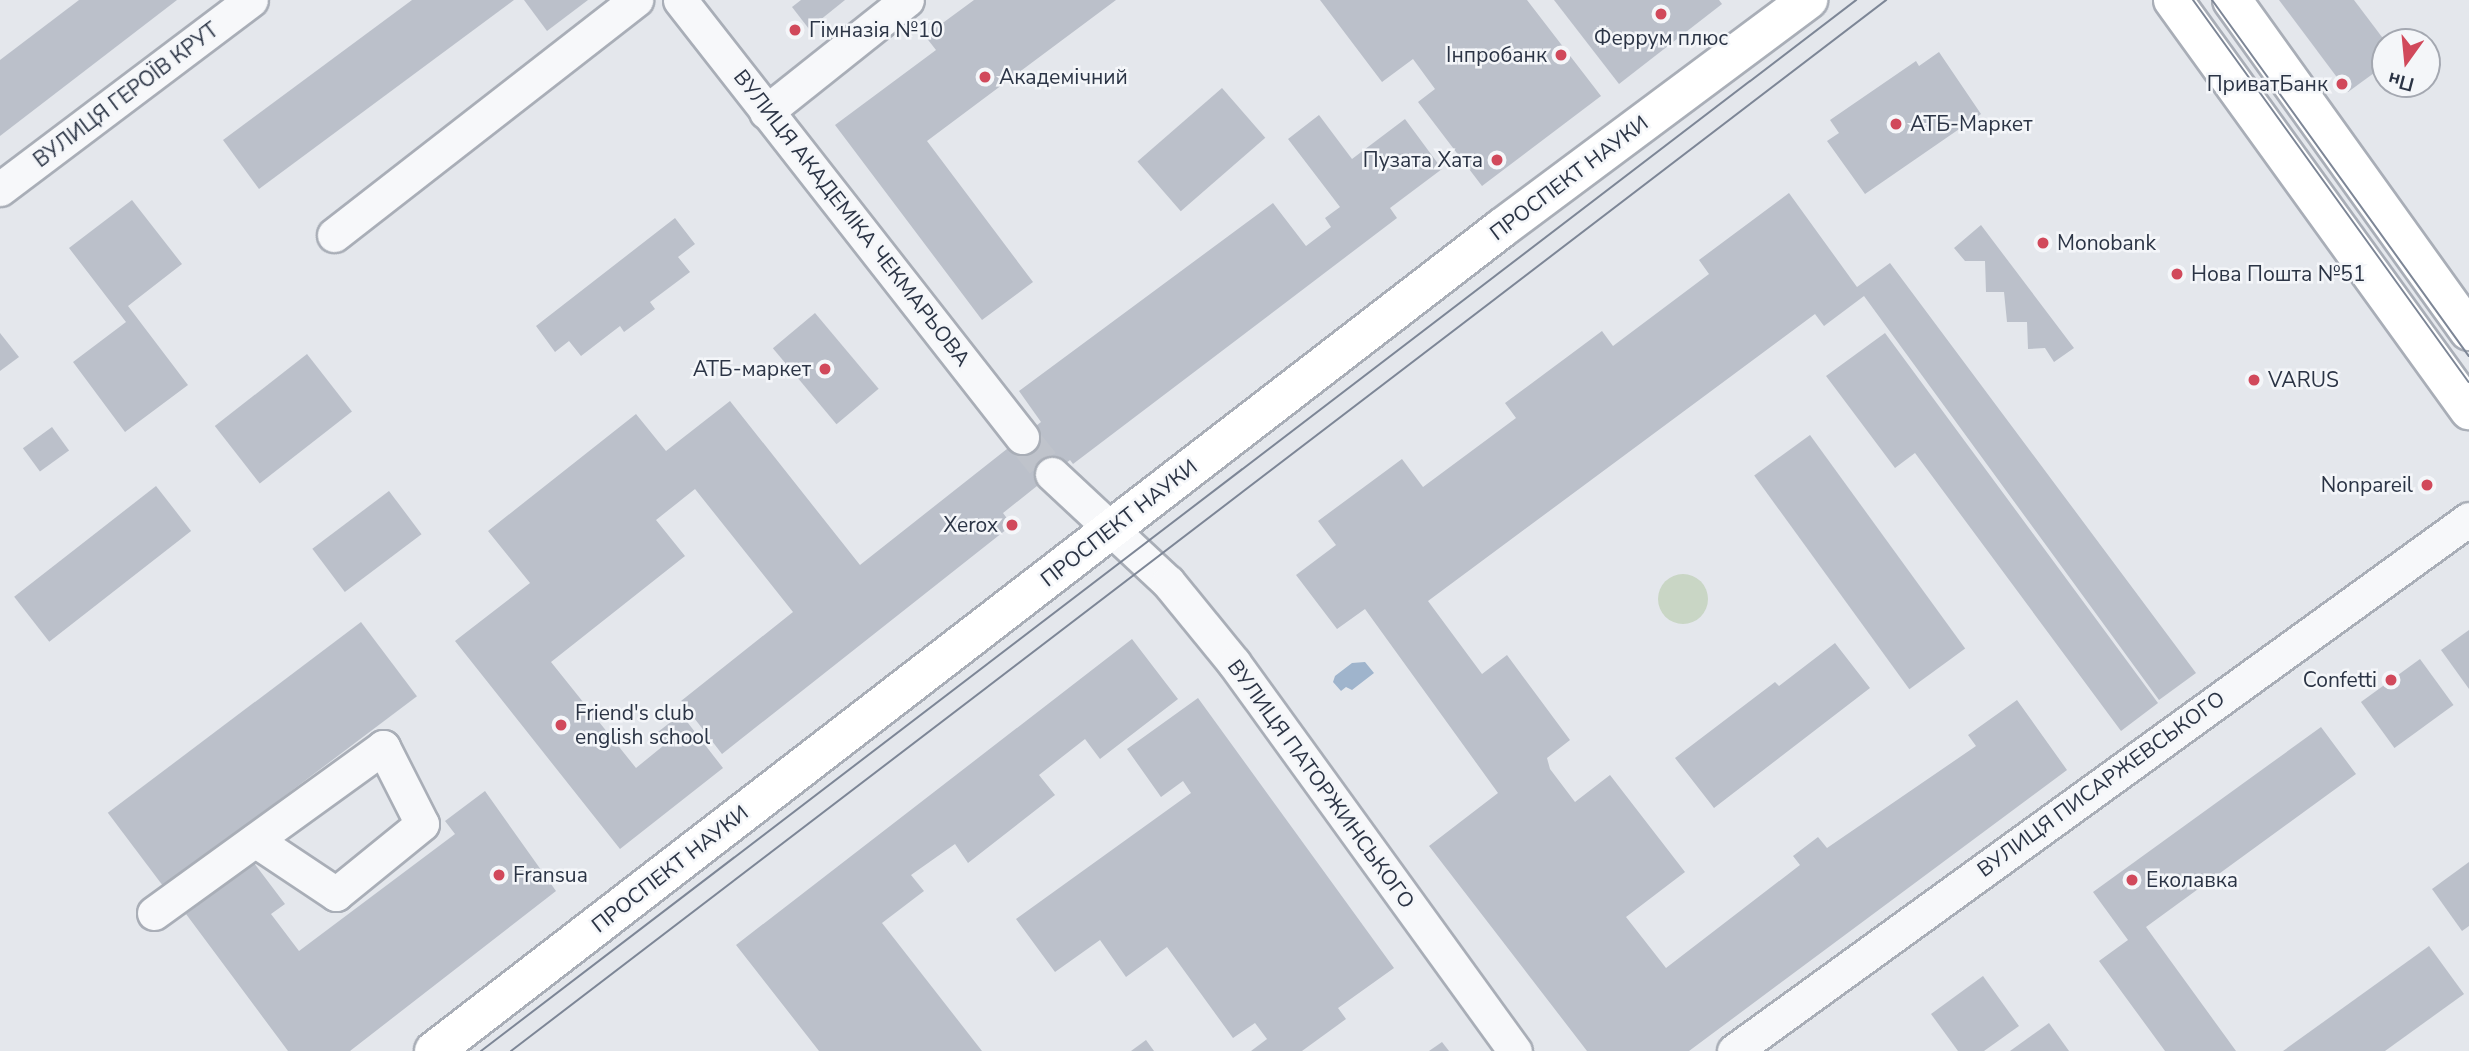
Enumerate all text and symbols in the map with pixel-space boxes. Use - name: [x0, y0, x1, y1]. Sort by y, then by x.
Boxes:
- marker: Феррум плюс: [1653, 6, 1669, 22]
- street label: ВУЛИЦЯ ГЕРОЇВ КРУТ: [29, 17, 223, 173]
- place label: Гімназія №10: [809, 17, 943, 43]
- marker: Гімназія №10: [787, 22, 803, 38]
- place label: Феррум плюс: [1594, 25, 1728, 51]
- north arrow: [2371, 28, 2441, 98]
- place label: Інпробанк: [1446, 42, 1547, 68]
- marker: Інпробанк: [1553, 47, 1569, 63]
- place label: Академічний: [999, 64, 1128, 90]
- street label: ВУЛИЦЯ АКАДЕМІКА ЧЕКМАРЬОВА: [728, 65, 976, 371]
- text: Пн: [2385, 65, 2417, 97]
- marker: Академічний: [977, 69, 993, 85]
- place label: ПриватБанк: [2207, 71, 2328, 97]
- marker: ПриватБанк: [2334, 76, 2350, 92]
- street label: ПРОСПЕКТ НАУКИ: [1485, 110, 1653, 246]
- place label: АТБ-Маркет: [1910, 111, 2032, 137]
- marker: АТБ-Маркет: [1888, 116, 1904, 132]
- place label: Пузата Хата: [1363, 147, 1483, 173]
- marker: Пузата Хата: [1489, 152, 1505, 168]
- place label: Monobank: [2057, 230, 2156, 256]
- marker: Monobank: [2035, 235, 2051, 251]
- place label: Нова Пошта №51: [2191, 261, 2366, 287]
- marker: Нова Пошта №51: [2169, 266, 2185, 282]
- place label: АТБ-маркет: [693, 356, 811, 382]
- marker: АТБ-маркет: [817, 361, 833, 377]
- place label: VARUS: [2268, 367, 2339, 393]
- marker: VARUS: [2246, 372, 2262, 388]
- street label: ПРОСПЕКТ НАУКИ: [1036, 454, 1202, 592]
- place label: Nonpareil: [2321, 472, 2413, 498]
- marker: Nonpareil: [2419, 477, 2435, 493]
- place label: Xerox: [943, 512, 998, 538]
- marker: Xerox: [1004, 517, 1020, 533]
- street label: ВУЛИЦЯ ПАТОРЖИНСЬКОГО: [1222, 655, 1420, 913]
- place label: Confetti: [2303, 667, 2377, 693]
- marker: Confetti: [2383, 672, 2399, 688]
- street label: ВУЛИЦЯ ПИСАРЖЕВСЬКОГО: [1972, 686, 2230, 882]
- place label: Friend's club english school: [575, 700, 710, 750]
- marker: Friend's club english school: [553, 717, 569, 733]
- street label: ПРОСПЕКТ НАУКИ: [587, 800, 753, 938]
- place label: Fransua: [513, 862, 588, 888]
- marker: Fransua: [491, 867, 507, 883]
- place label: Еколавка: [2146, 867, 2238, 893]
- marker: Еколавка: [2124, 872, 2140, 888]

